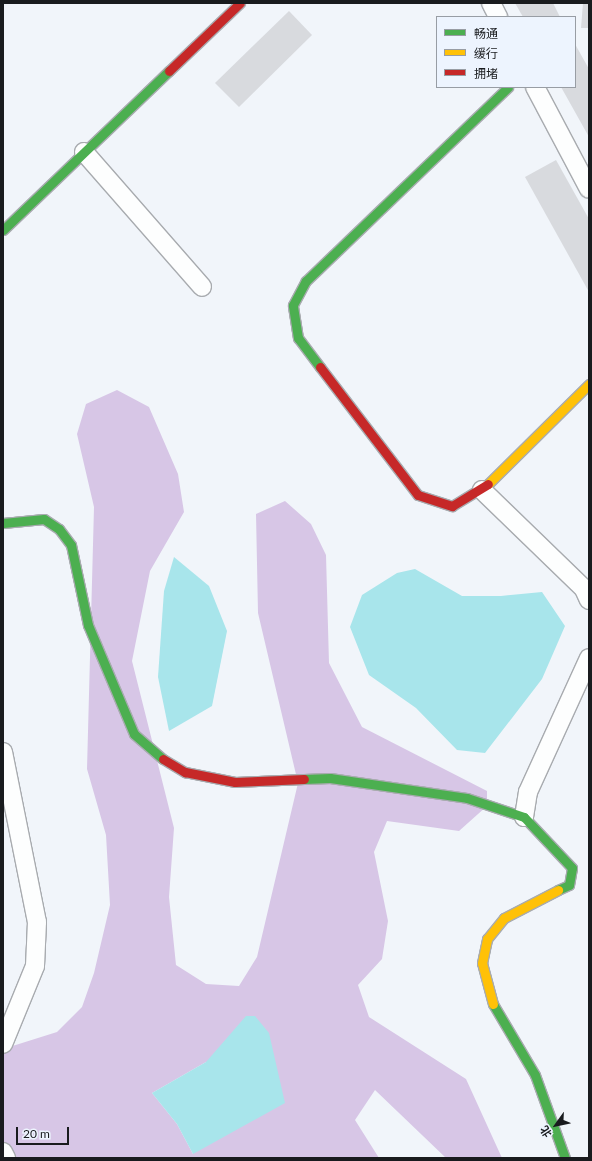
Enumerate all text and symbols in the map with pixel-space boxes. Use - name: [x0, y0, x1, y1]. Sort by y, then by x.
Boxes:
- legend: [436, 16, 576, 88]
- text: 畅通: [474, 26, 498, 41]
- text: 缓行: [474, 46, 498, 61]
- text: 拥堵: [474, 66, 498, 81]
- north arrow: [536, 1105, 576, 1145]
- scale bar: [18, 1119, 71, 1145]
- text: 北: [537, 1124, 554, 1140]
- text: 20 m: [23, 1126, 50, 1141]

